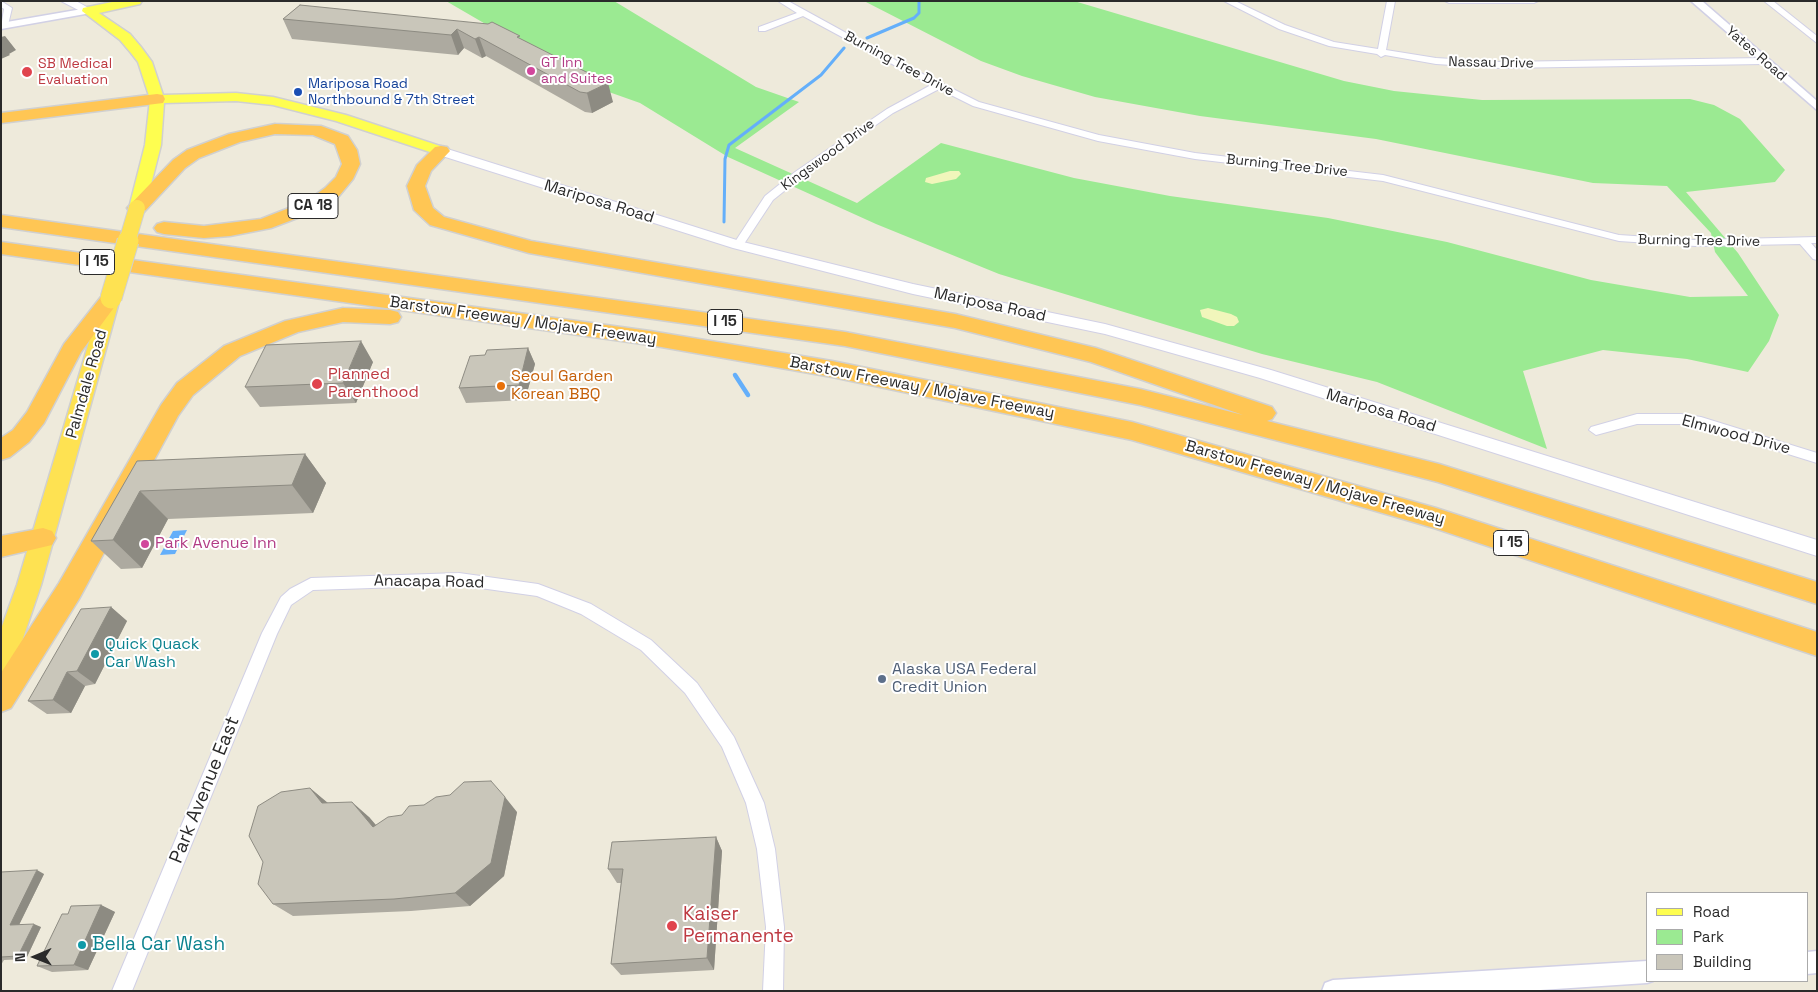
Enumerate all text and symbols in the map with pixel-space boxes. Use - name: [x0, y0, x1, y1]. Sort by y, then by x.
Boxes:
- street label: Yates Road: [1722, 23, 1790, 85]
- street label: Burning Tree Drive: [841, 28, 957, 100]
- street label: Nassau Drive: [1448, 54, 1534, 72]
- place label: GT Inn and Suites: [541, 55, 613, 88]
- place label: SB Medical Evaluation: [38, 56, 112, 88]
- marker: SB Medical Evaluation: [20, 65, 34, 79]
- marker: GT Inn and Suites: [525, 65, 537, 77]
- place label: Mariposa Road Northbound & 7th Street: [308, 76, 475, 108]
- marker: Mariposa Road Northbound & 7th Street: [292, 86, 304, 98]
- street label: Kingswood Drive: [778, 115, 878, 195]
- street label: Burning Tree Drive: [1225, 151, 1349, 181]
- street label: Mariposa Road: [542, 176, 656, 228]
- road number: CA 18: [288, 194, 338, 218]
- street label: Burning Tree Drive: [1638, 232, 1760, 250]
- road number: I 15: [80, 250, 114, 274]
- street label: Mariposa Road: [932, 284, 1048, 326]
- street label: Barstow Freeway / Mojave Freeway: [388, 293, 658, 349]
- road number: I 15: [708, 310, 742, 334]
- street label: Palmdale Road: [62, 327, 112, 441]
- street label: Barstow Freeway / Mojave Freeway: [788, 353, 1056, 423]
- place label: Planned Parenthood: [328, 365, 419, 403]
- place label: Seoul Garden Korean BBQ: [511, 367, 613, 405]
- marker: Planned Parenthood: [310, 377, 324, 391]
- marker: Seoul Garden Korean BBQ: [495, 380, 507, 392]
- street label: Mariposa Road: [1324, 385, 1438, 437]
- street label: Elmwood Drive: [1680, 411, 1792, 459]
- street label: Barstow Freeway / Mojave Freeway: [1183, 437, 1447, 529]
- road number: I 15: [1494, 530, 1528, 556]
- place label: Park Avenue Inn: [155, 534, 277, 554]
- marker: Park Avenue Inn: [139, 538, 151, 550]
- street label: Anacapa Road: [374, 571, 484, 593]
- place label: Quick Quack Car Wash: [105, 635, 199, 673]
- marker: Quick Quack Car Wash: [89, 648, 101, 660]
- place label: Alaska USA Federal Credit Union: [892, 660, 1037, 698]
- marker: Alaska USA Federal Credit Union: [876, 673, 888, 685]
- street label: Park Avenue East: [165, 713, 245, 867]
- legend: [1646, 892, 1808, 982]
- text: Road: [1693, 902, 1730, 921]
- place label: Kaiser Permanente: [683, 904, 794, 948]
- marker: Kaiser Permanente: [665, 919, 679, 933]
- text: Park: [1693, 927, 1724, 946]
- north arrow: [10, 932, 60, 982]
- place label: Bella Car Wash: [92, 934, 225, 956]
- marker: Bella Car Wash: [76, 939, 88, 951]
- text: N: [11, 952, 29, 962]
- text: Building: [1693, 952, 1752, 971]

